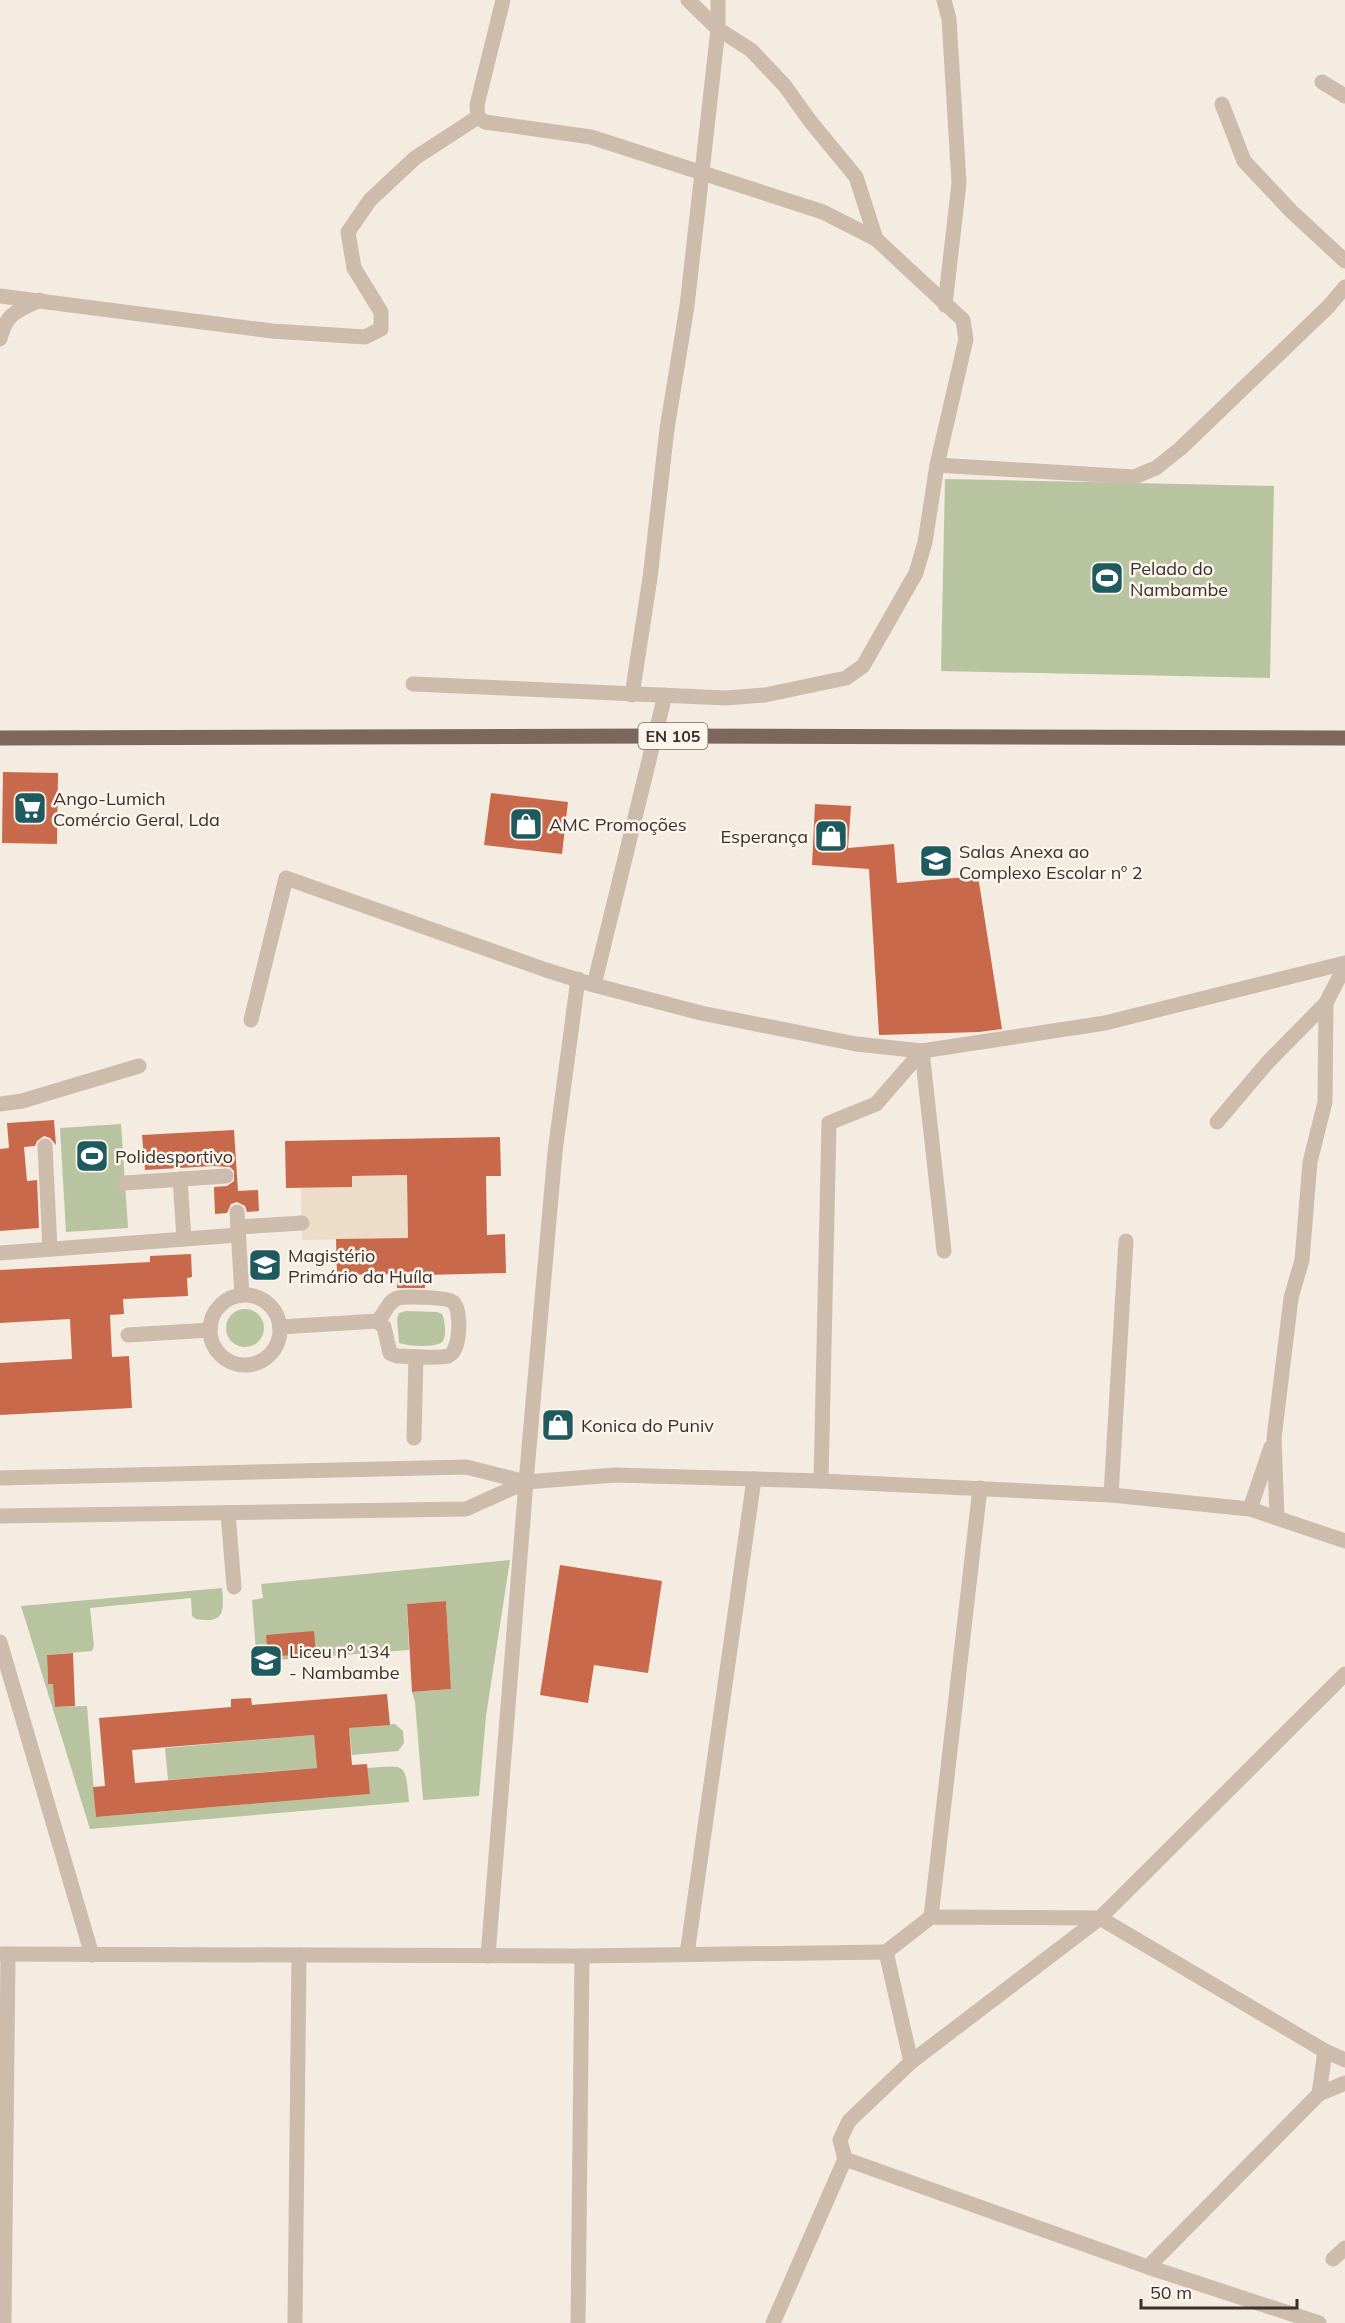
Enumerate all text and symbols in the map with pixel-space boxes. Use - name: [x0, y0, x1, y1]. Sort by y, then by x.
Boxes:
- place label: Pelado do Nambambe: [1130, 557, 1228, 601]
- sports icon: Pelado do Nambambe: [1089, 560, 1125, 596]
- road number: EN 105: [638, 723, 708, 749]
- place label: Ango-Lumich Comércio Geral, Lda: [53, 787, 220, 831]
- supermarket icon: Ango-Lumich Comércio Geral, Lda: [12, 790, 48, 826]
- shop icon: AMC Promoções: [508, 806, 544, 842]
- place label: AMC Promoções: [549, 813, 687, 836]
- shop icon: Esperança: [813, 818, 849, 854]
- place label: Esperança: [721, 825, 808, 848]
- place label: Salas Anexa ao Complexo Escolar nº 2: [959, 840, 1143, 884]
- school or university icon: Salas Anexa ao Complexo Escolar nº 2: [918, 843, 954, 879]
- sports icon: Polidesportivo: [74, 1138, 110, 1174]
- place label: Polidesportivo: [115, 1145, 233, 1168]
- place label: Magistério Primário da Huíla: [288, 1244, 433, 1288]
- school or university icon: Magistério Primário da Huíla: [247, 1247, 283, 1283]
- shop icon: Konica do Puniv: [540, 1407, 576, 1443]
- place label: Konica do Puniv: [581, 1414, 714, 1437]
- place label: Liceu nº 134 - Nambambe: [289, 1640, 399, 1684]
- school or university icon: Liceu nº 134 - Nambambe: [248, 1643, 284, 1679]
- scale bar: [1141, 2272, 1297, 2310]
- text: 50 m: [1150, 2281, 1192, 2304]

